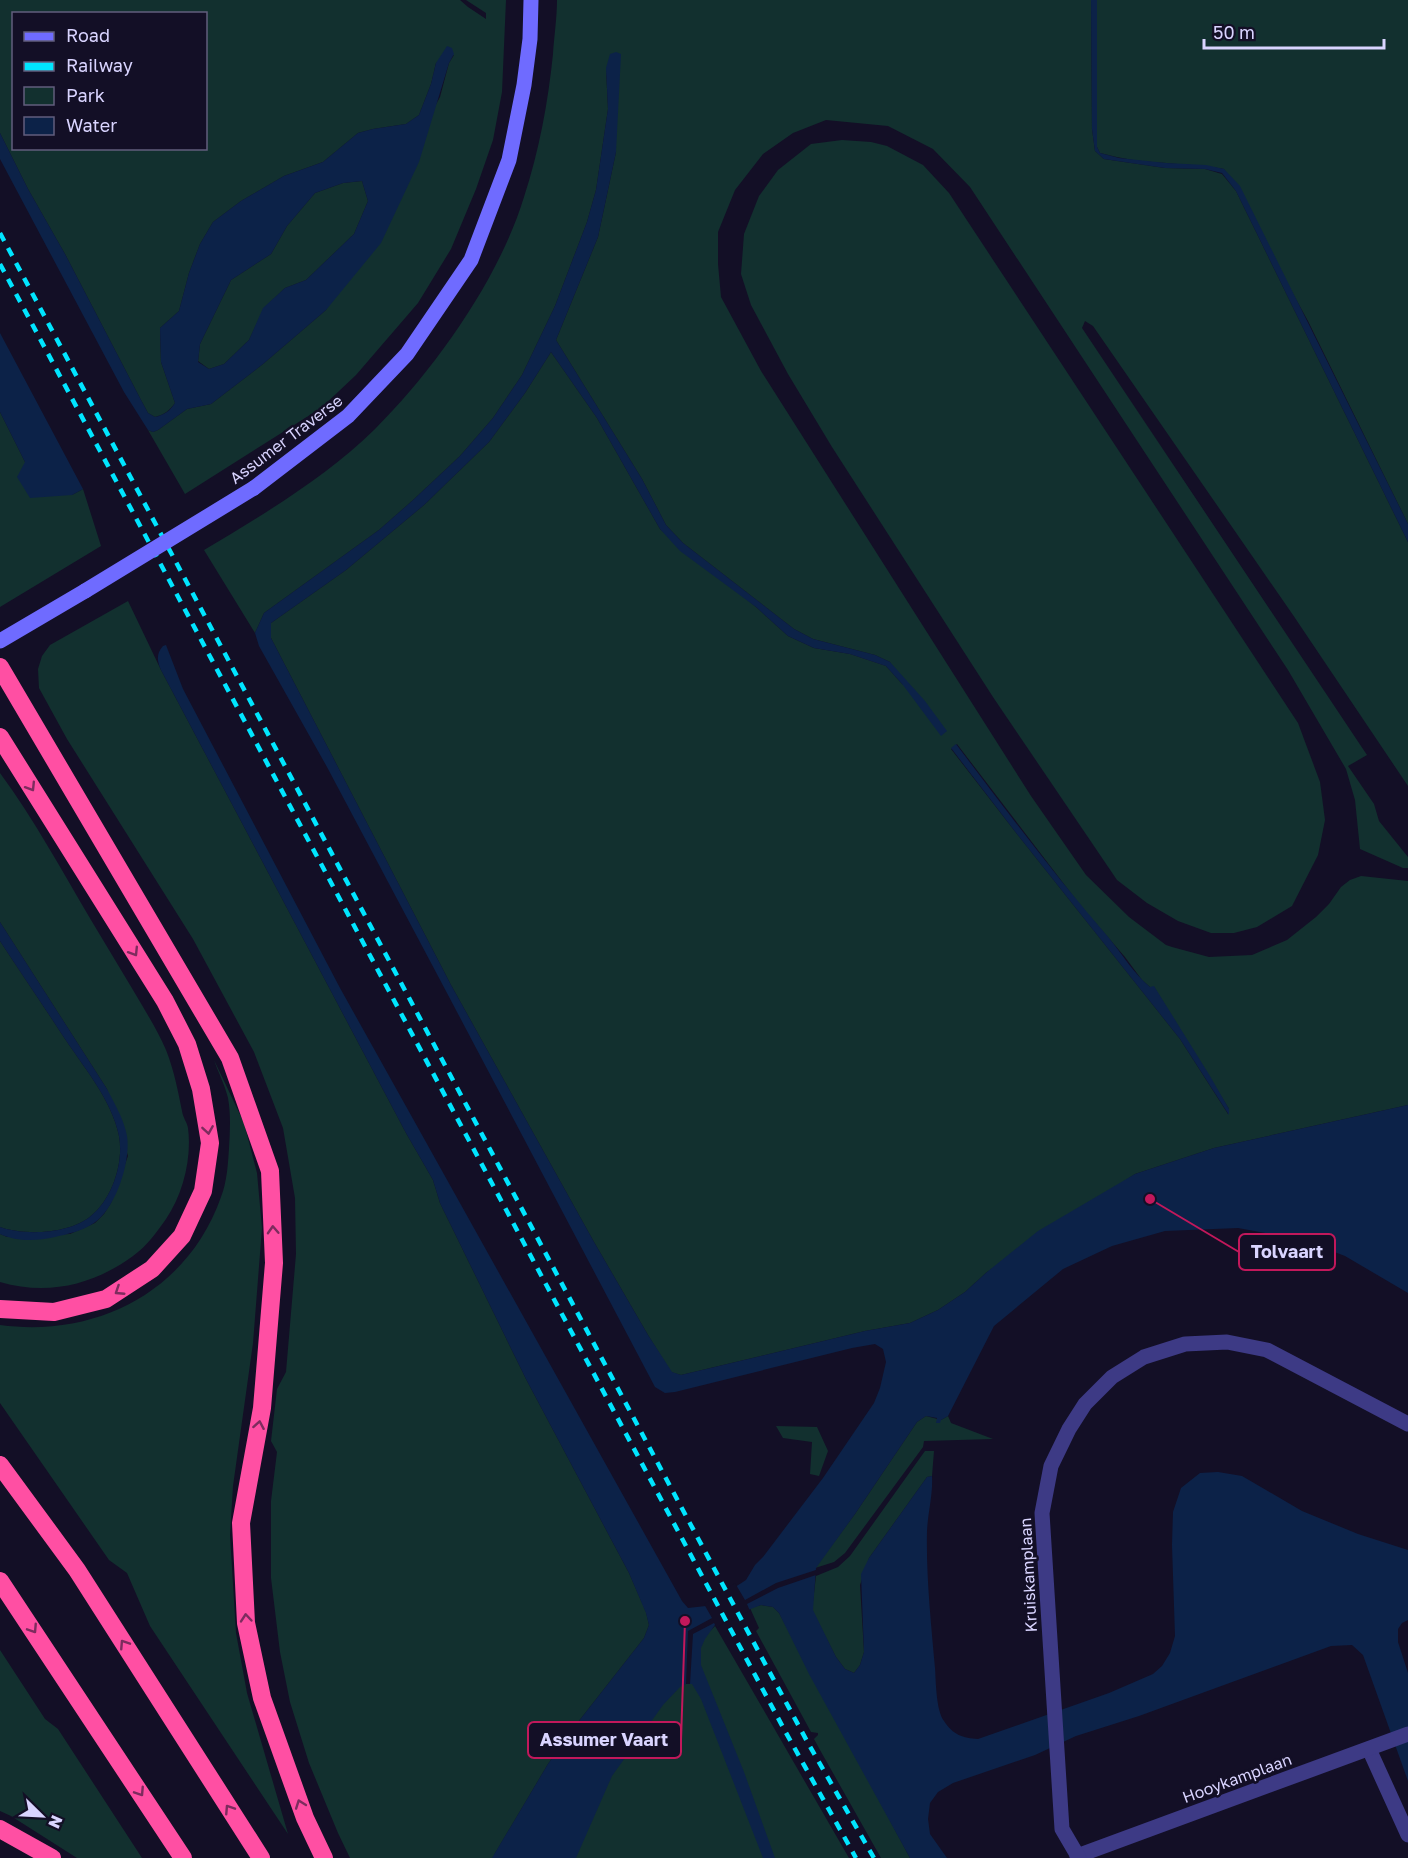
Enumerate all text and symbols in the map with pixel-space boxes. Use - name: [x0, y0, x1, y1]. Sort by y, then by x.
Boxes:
- legend: [12, 12, 207, 150]
- scale bar: [1204, 12, 1384, 50]
- text: 50 m: [1213, 21, 1255, 43]
- text: Road: [66, 24, 110, 46]
- text: Railway: [66, 54, 133, 76]
- text: Park: [66, 84, 105, 106]
- text: Water: [66, 114, 117, 136]
- street label: Assumer Traverse: [226, 390, 346, 488]
- one-way arrow: [24, 780, 35, 791]
- one-way arrow: [127, 946, 139, 956]
- one-way arrow: [201, 1125, 214, 1135]
- one-way arrow: [266, 1226, 279, 1235]
- callout: Tolvaart: [1239, 1234, 1335, 1270]
- text: Tolvaart: [1251, 1240, 1323, 1262]
- one-way arrow: [115, 1283, 126, 1294]
- one-way arrow: [252, 1420, 265, 1430]
- street label: Kruiskamplaan: [1015, 1517, 1041, 1633]
- one-way arrow: [240, 1613, 253, 1622]
- one-way arrow: [26, 1622, 37, 1633]
- one-way arrow: [120, 1640, 132, 1650]
- callout: Assumer Vaart: [528, 1722, 681, 1758]
- text: Assumer Vaart: [540, 1728, 668, 1750]
- street label: Hooykamplaan: [1180, 1749, 1294, 1807]
- north arrow: [12, 1786, 72, 1846]
- one-way arrow: [132, 1786, 144, 1796]
- one-way arrow: [295, 1800, 308, 1810]
- one-way arrow: [225, 1805, 236, 1816]
- text: N: [44, 1812, 67, 1832]

